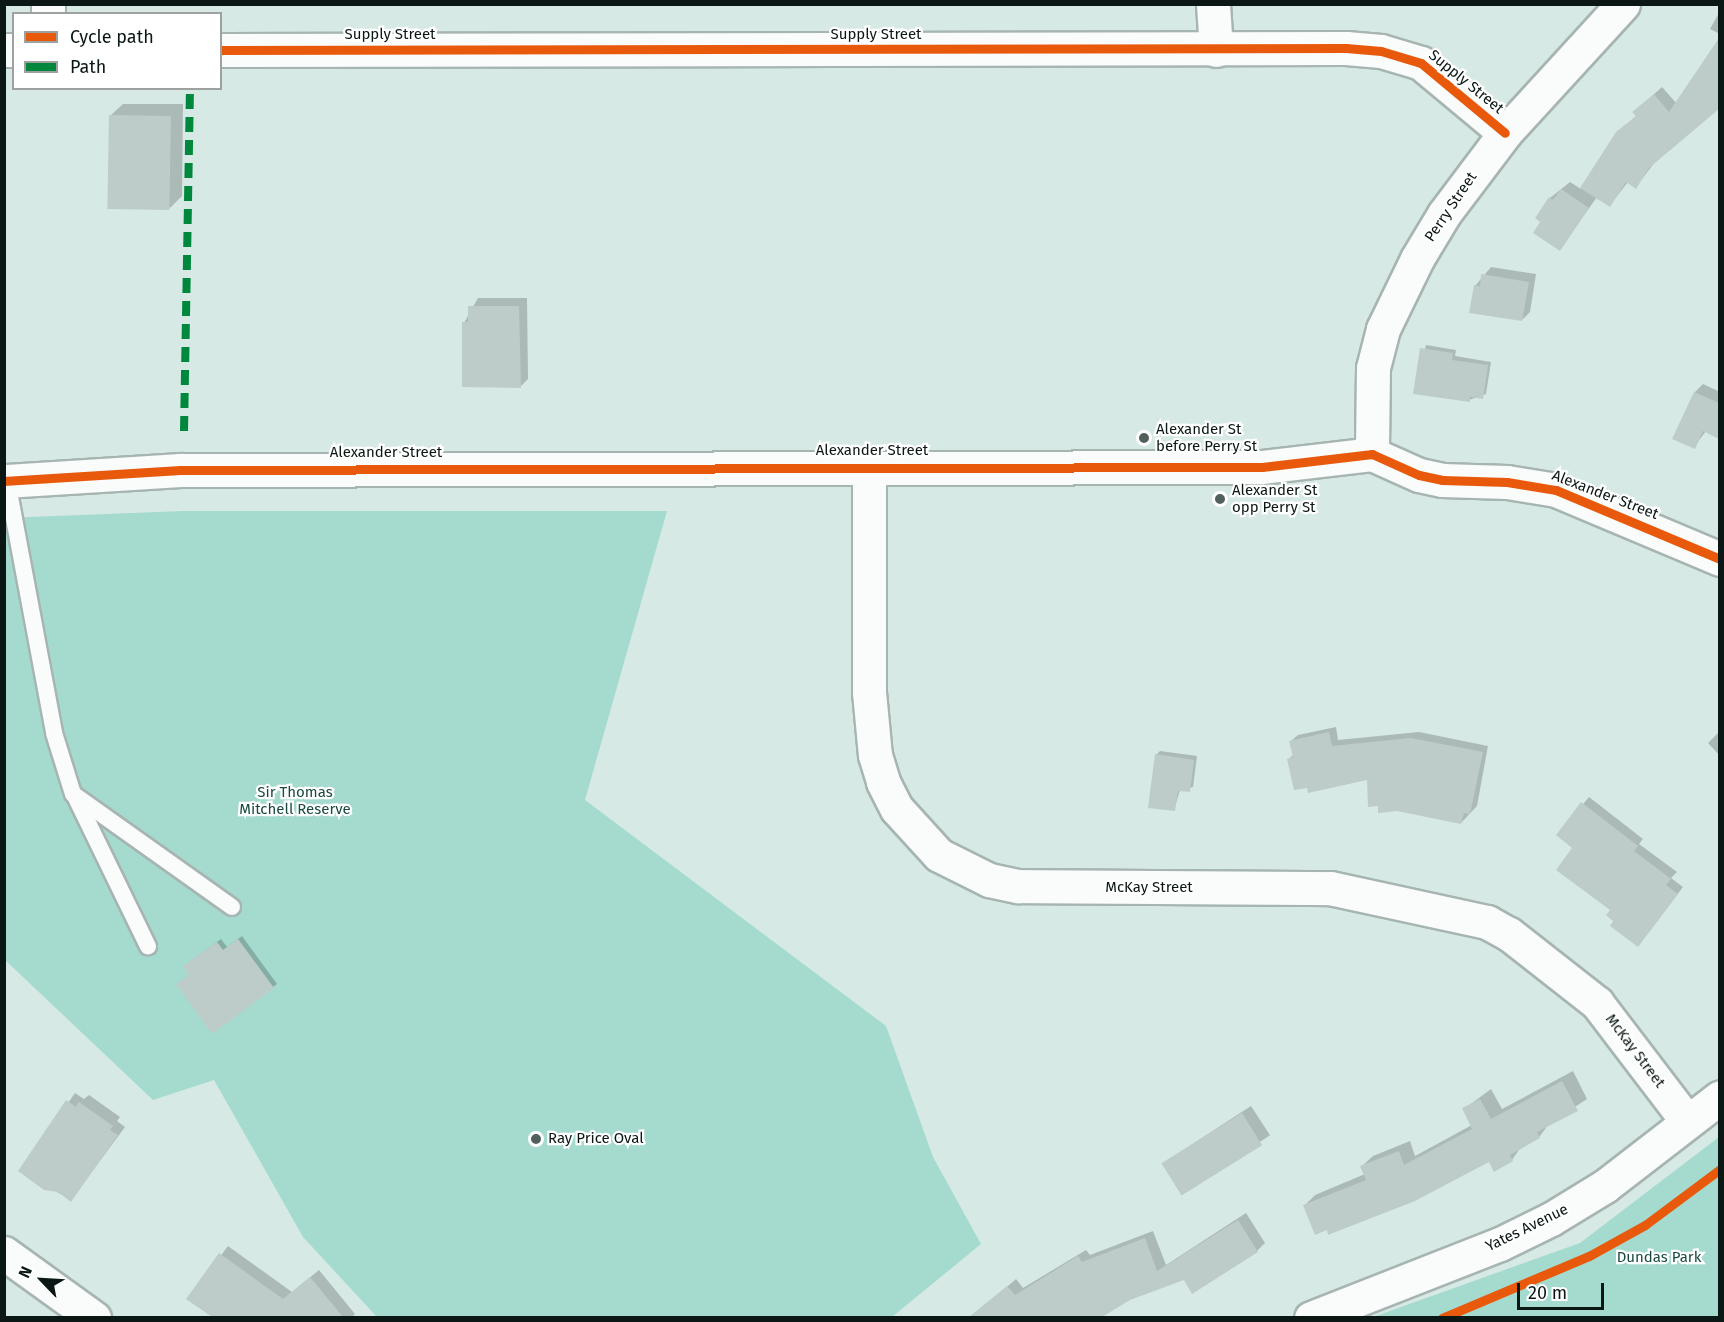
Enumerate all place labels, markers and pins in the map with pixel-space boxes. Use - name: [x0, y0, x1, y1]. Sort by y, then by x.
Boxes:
- place label: Alexander St before Perry St: [1156, 420, 1257, 455]
- marker: Alexander St before Perry St: [1137, 431, 1151, 445]
- place label: Alexander St opp Perry St: [1232, 481, 1317, 516]
- marker: Alexander St opp Perry St: [1213, 492, 1227, 506]
- place label: Ray Price Oval: [548, 1130, 644, 1148]
- marker: Ray Price Oval: [529, 1132, 543, 1146]

